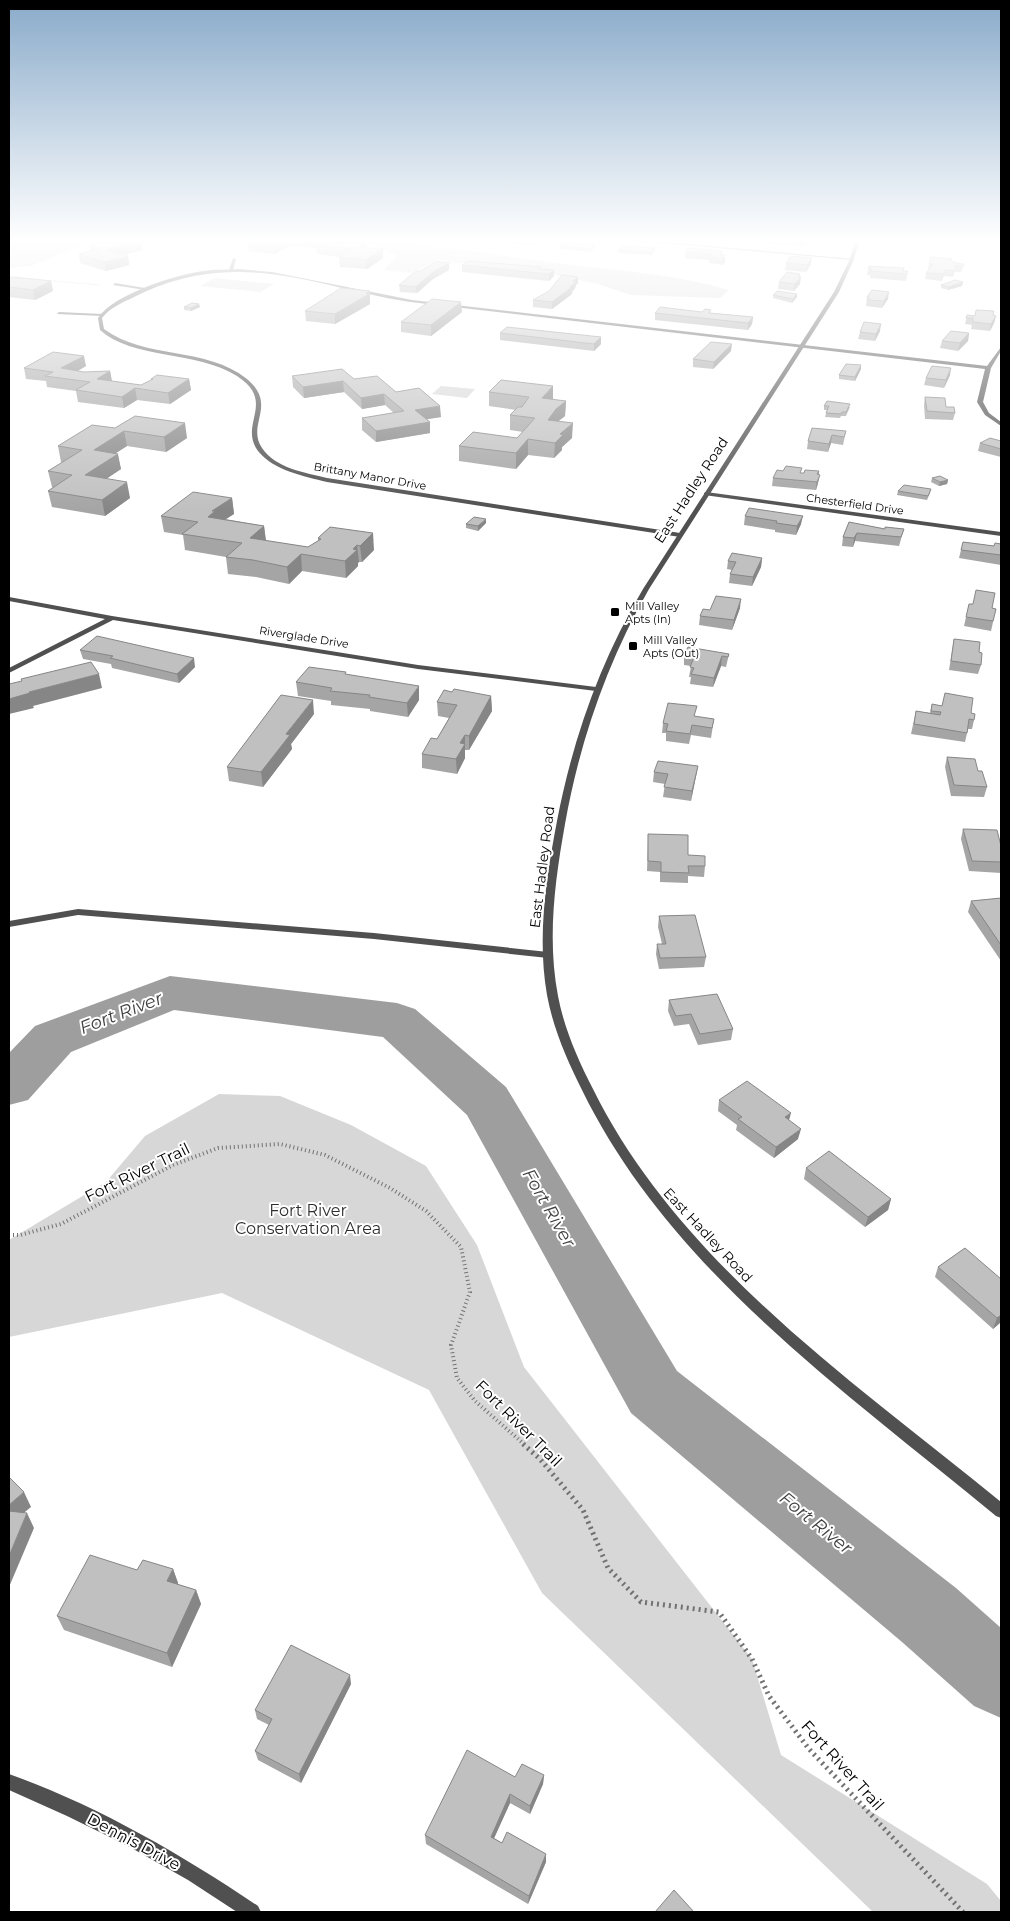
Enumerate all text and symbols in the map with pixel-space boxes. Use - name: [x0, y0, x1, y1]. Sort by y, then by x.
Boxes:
- street label: East Hadley Road: [650, 434, 732, 546]
- street label: Brittany Manor Drive: [313, 459, 428, 493]
- street label: Chesterfield Drive: [805, 490, 905, 518]
- place label: Mill Valley Apts (In): [625, 599, 679, 626]
- marker: Mill Valley Apts (In): [609, 606, 621, 618]
- street label: Riverglade Drive: [258, 623, 350, 651]
- place label: Mill Valley Apts (Out): [643, 633, 699, 660]
- marker: Mill Valley Apts (Out): [627, 640, 639, 652]
- street label: East Hadley Road: [526, 805, 558, 929]
- water label: Fort River: [76, 987, 166, 1039]
- street label: Fort River Trail: [82, 1139, 193, 1206]
- water label: Fort River: [518, 1165, 581, 1252]
- street label: East Hadley Road: [660, 1184, 756, 1286]
- park label: Fort River Conservation Area: [235, 1201, 381, 1238]
- street label: Fort River Trail: [471, 1376, 566, 1471]
- water label: Fort River: [775, 1487, 857, 1560]
- street label: Fort River Trail: [797, 1716, 888, 1814]
- street label: Dennis Drive: [84, 1809, 184, 1874]

